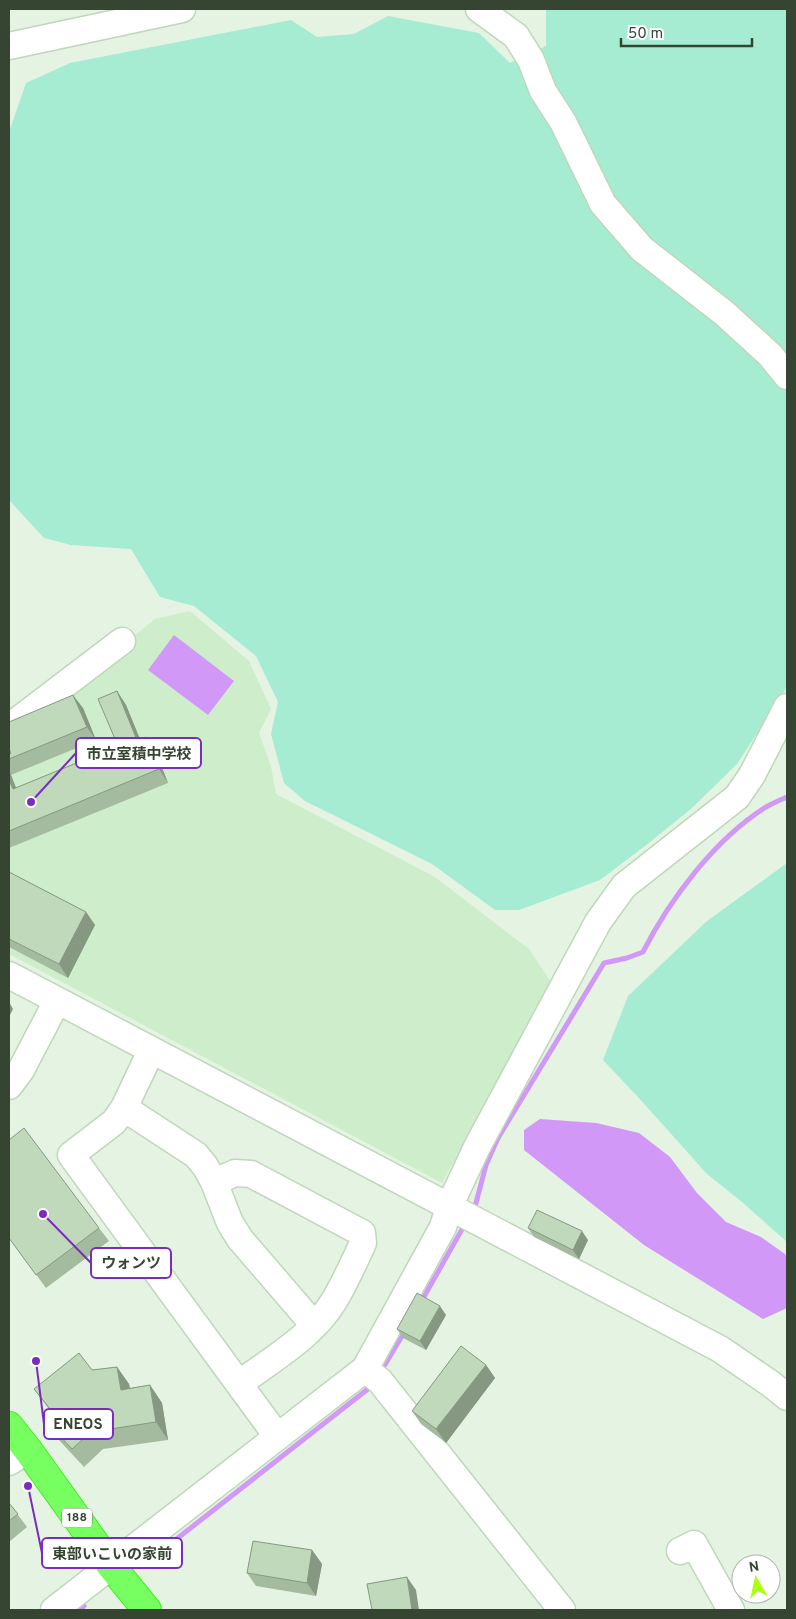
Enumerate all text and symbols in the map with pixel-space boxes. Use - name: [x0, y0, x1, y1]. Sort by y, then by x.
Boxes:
- scale bar: [621, 15, 752, 47]
- text: 50 m: [628, 25, 663, 44]
- callout: 市立室積中学校: [76, 738, 201, 768]
- text: 市立室積中学校: [86, 746, 192, 765]
- callout: ウォンツ: [91, 1248, 171, 1278]
- text: ウォンツ: [101, 1255, 161, 1274]
- callout: ENEOS: [44, 1409, 113, 1439]
- text: ENEOS: [53, 1416, 103, 1435]
- road number: 188: [62, 1509, 92, 1528]
- callout: 東部いこいの家前: [42, 1538, 182, 1568]
- text: 東部いこいの家前: [52, 1545, 172, 1565]
- north arrow: [731, 1554, 781, 1604]
- text: N: [748, 1558, 761, 1577]

